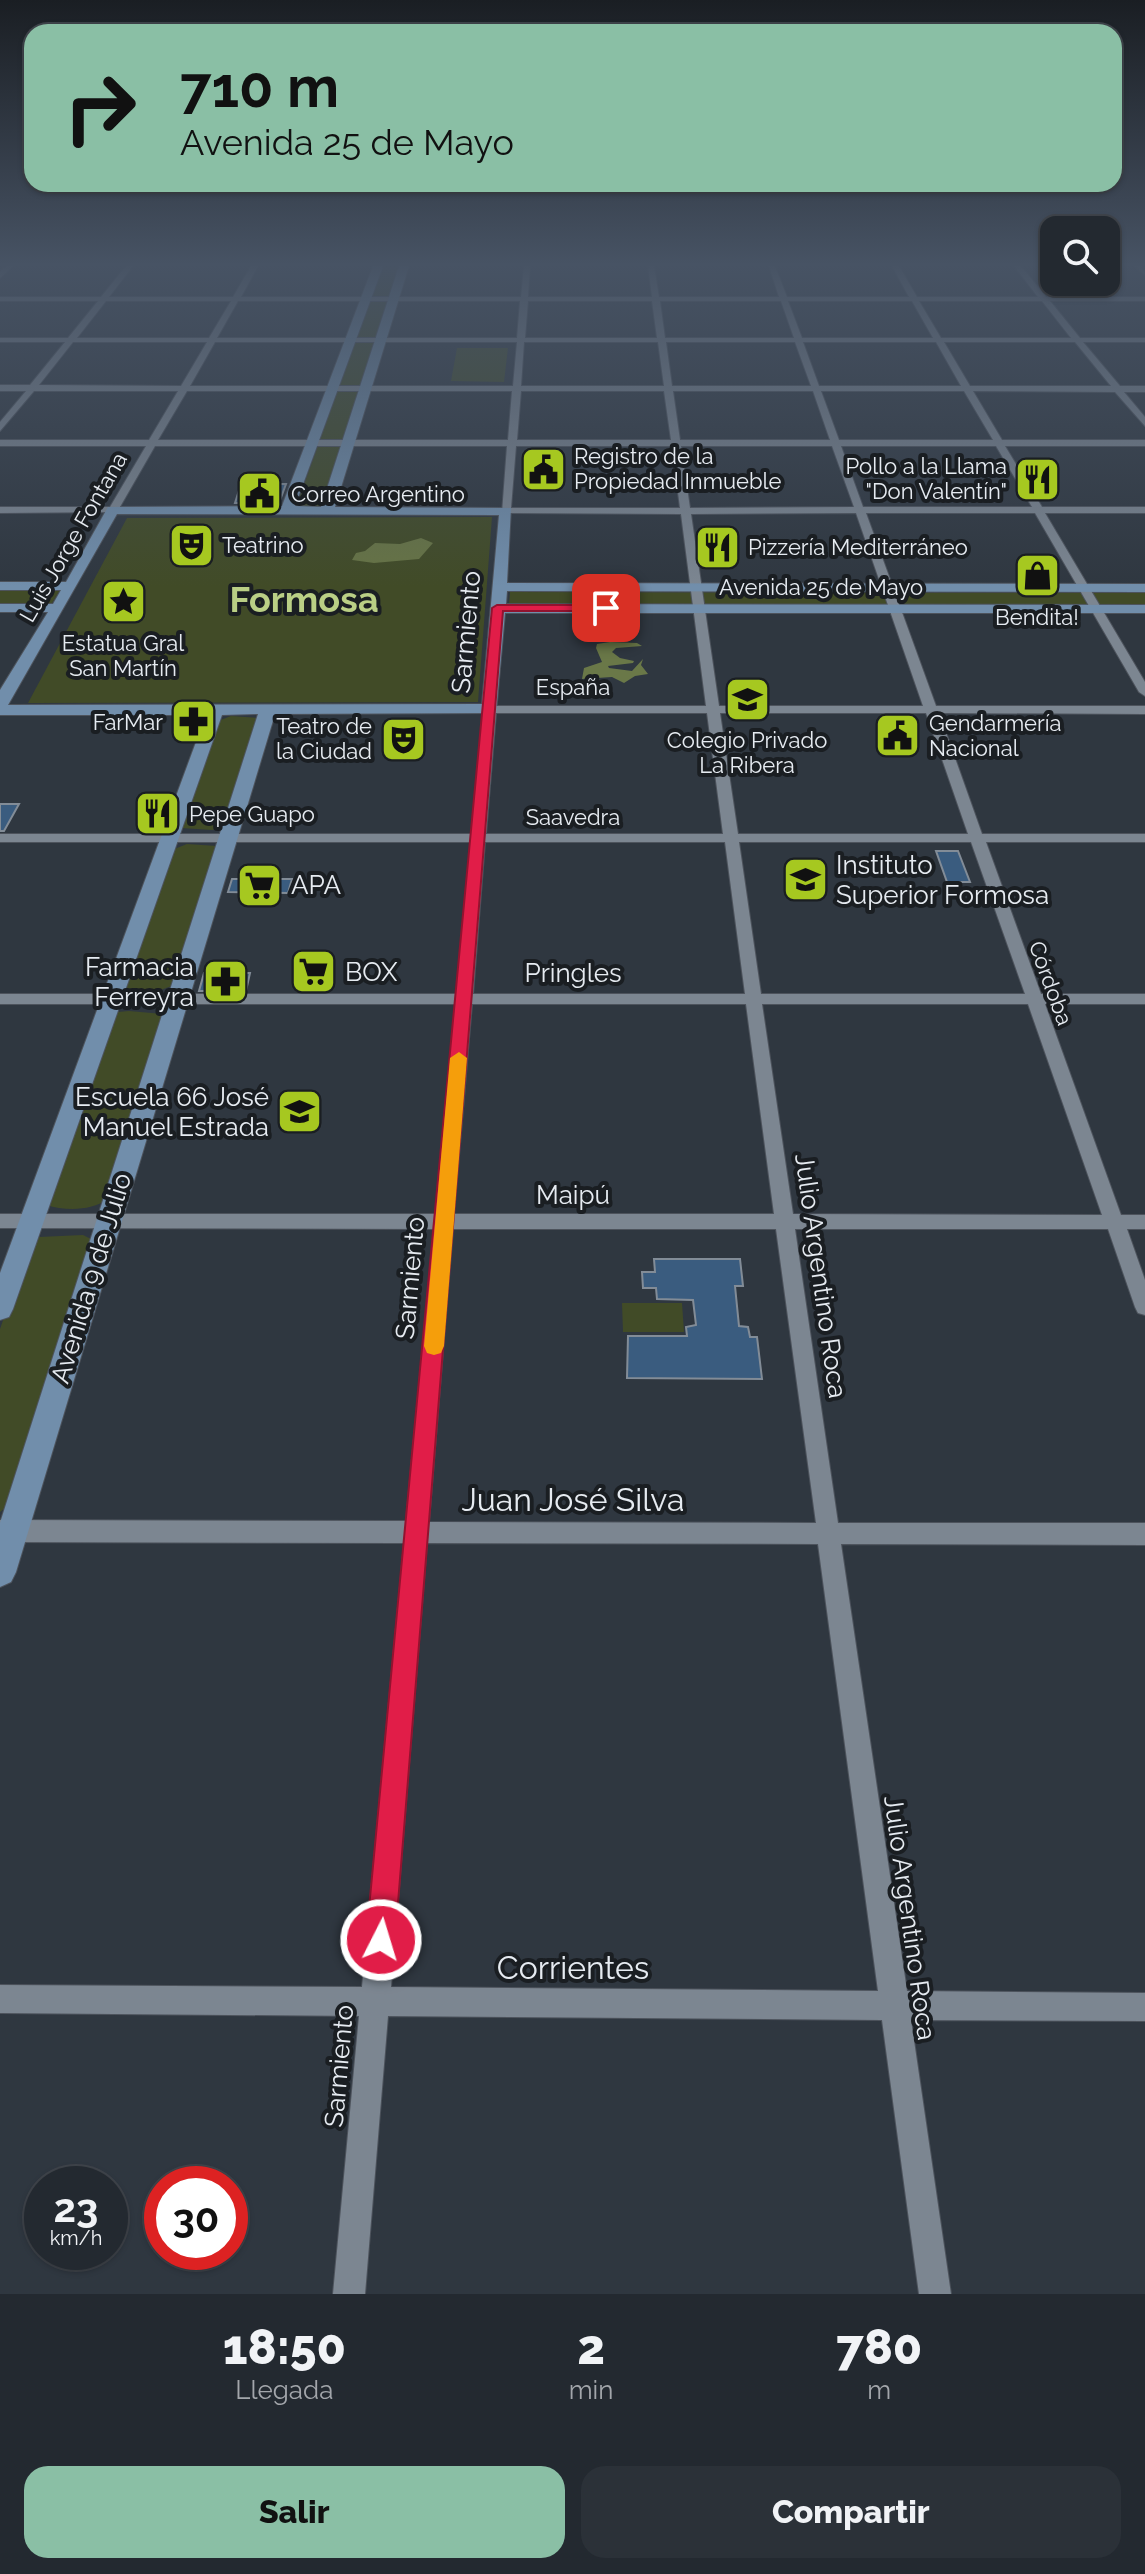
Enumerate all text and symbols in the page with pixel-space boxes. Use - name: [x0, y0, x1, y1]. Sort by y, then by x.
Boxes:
- text: 710 m: [180, 54, 339, 120]
- icon: right: [48, 56, 152, 160]
- text: Avenida 25 de Mayo: [180, 121, 514, 163]
- map controls: [1040, 216, 1120, 296]
- button: search: [1040, 216, 1120, 296]
- place label: Registro de la Propiedad Inmueble: [574, 443, 781, 494]
- public building icon: Registro de la Propiedad Inmueble: [519, 445, 567, 493]
- street label: Luis Jorge Fontana: [14, 448, 132, 626]
- place label: Pollo a la Llama "Don Valentín": [846, 453, 1007, 504]
- restaurant icon: Pollo a la Llama "Don Valentín": [1014, 455, 1062, 503]
- public building icon: Correo Argentino: [236, 470, 284, 518]
- place label: Correo Argentino: [291, 481, 465, 507]
- theatre icon: Teatrino: [167, 521, 215, 569]
- restaurant icon: Pizzería Mediterráneo: [693, 523, 741, 571]
- place label: Teatrino: [222, 532, 304, 558]
- place label: Pizzería Mediterráneo: [748, 534, 968, 560]
- shop icon: Bendita!: [1013, 552, 1061, 600]
- street label: Sarmiento: [446, 569, 486, 695]
- pin: [572, 574, 640, 642]
- street label: Avenida 25 de Mayo: [719, 574, 923, 600]
- place icon: Estatua Gral San Martín: [99, 578, 147, 626]
- district label: Formosa: [229, 578, 379, 620]
- icon: arrive: [584, 586, 628, 630]
- place label: Bendita!: [995, 604, 1079, 630]
- place label: Estatua Gral San Martín: [62, 630, 184, 681]
- street label: España: [536, 674, 610, 700]
- school or university icon: Colegio Privado La Ribera: [723, 675, 771, 723]
- pharmacy icon: FarMar: [170, 698, 218, 746]
- place label: FarMar: [93, 709, 163, 735]
- place label: Gendarmería Nacional: [929, 710, 1062, 761]
- public building icon: Gendarmería Nacional: [874, 712, 922, 760]
- place label: Teatro de la Ciudad: [276, 713, 372, 764]
- theatre icon: Teatro de la Ciudad: [379, 715, 427, 763]
- place label: Colegio Privado La Ribera: [667, 727, 827, 778]
- restaurant icon: Pepe Guapo: [134, 790, 182, 838]
- place label: Pepe Guapo: [189, 801, 315, 827]
- street label: Saavedra: [526, 804, 620, 830]
- place label: Instituto Superior Formosa: [836, 850, 1049, 910]
- school or university icon: Instituto Superior Formosa: [781, 856, 829, 904]
- supermarket icon: APA: [236, 861, 284, 909]
- place label: APA: [291, 870, 341, 900]
- street label: Córdoba: [1024, 937, 1078, 1029]
- supermarket icon: BOX: [290, 948, 338, 996]
- place label: Farmacia Ferreyra: [85, 952, 194, 1012]
- place label: BOX: [345, 957, 398, 987]
- pharmacy icon: Farmacia Ferreyra: [201, 958, 249, 1006]
- street label: Pringles: [524, 958, 622, 988]
- place label: Escuela 66 José Manuel Estrada: [75, 1082, 269, 1142]
- school or university icon: Escuela 66 José Manuel Estrada: [276, 1088, 324, 1136]
- street label: Julio Argentino Roca: [789, 1152, 853, 1400]
- street label: Avenida 9 de Julio: [45, 1169, 137, 1387]
- street label: Maipú: [536, 1180, 610, 1210]
- street label: Sarmiento: [390, 1215, 430, 1341]
- street label: Juan José Silva: [462, 1481, 684, 1518]
- street label: Julio Argentino Roca: [878, 1794, 942, 2042]
- position arrow: [339, 1898, 423, 1982]
- street label: Corrientes: [497, 1949, 649, 1986]
- street label: Sarmiento: [319, 2003, 359, 2129]
- speed limit sign: 30: [144, 2166, 248, 2270]
- text: 23: [54, 2184, 98, 2231]
- text: km/h: [50, 2226, 102, 2250]
- text: 18:50: [223, 2319, 346, 2375]
- text: 2: [577, 2319, 605, 2375]
- text: 780: [836, 2319, 922, 2375]
- text: Llegada: [235, 2375, 333, 2405]
- text: min: [569, 2375, 613, 2405]
- text: m: [867, 2375, 891, 2405]
- button: Salir: [24, 2466, 565, 2558]
- button: Compartir: [581, 2466, 1121, 2558]

